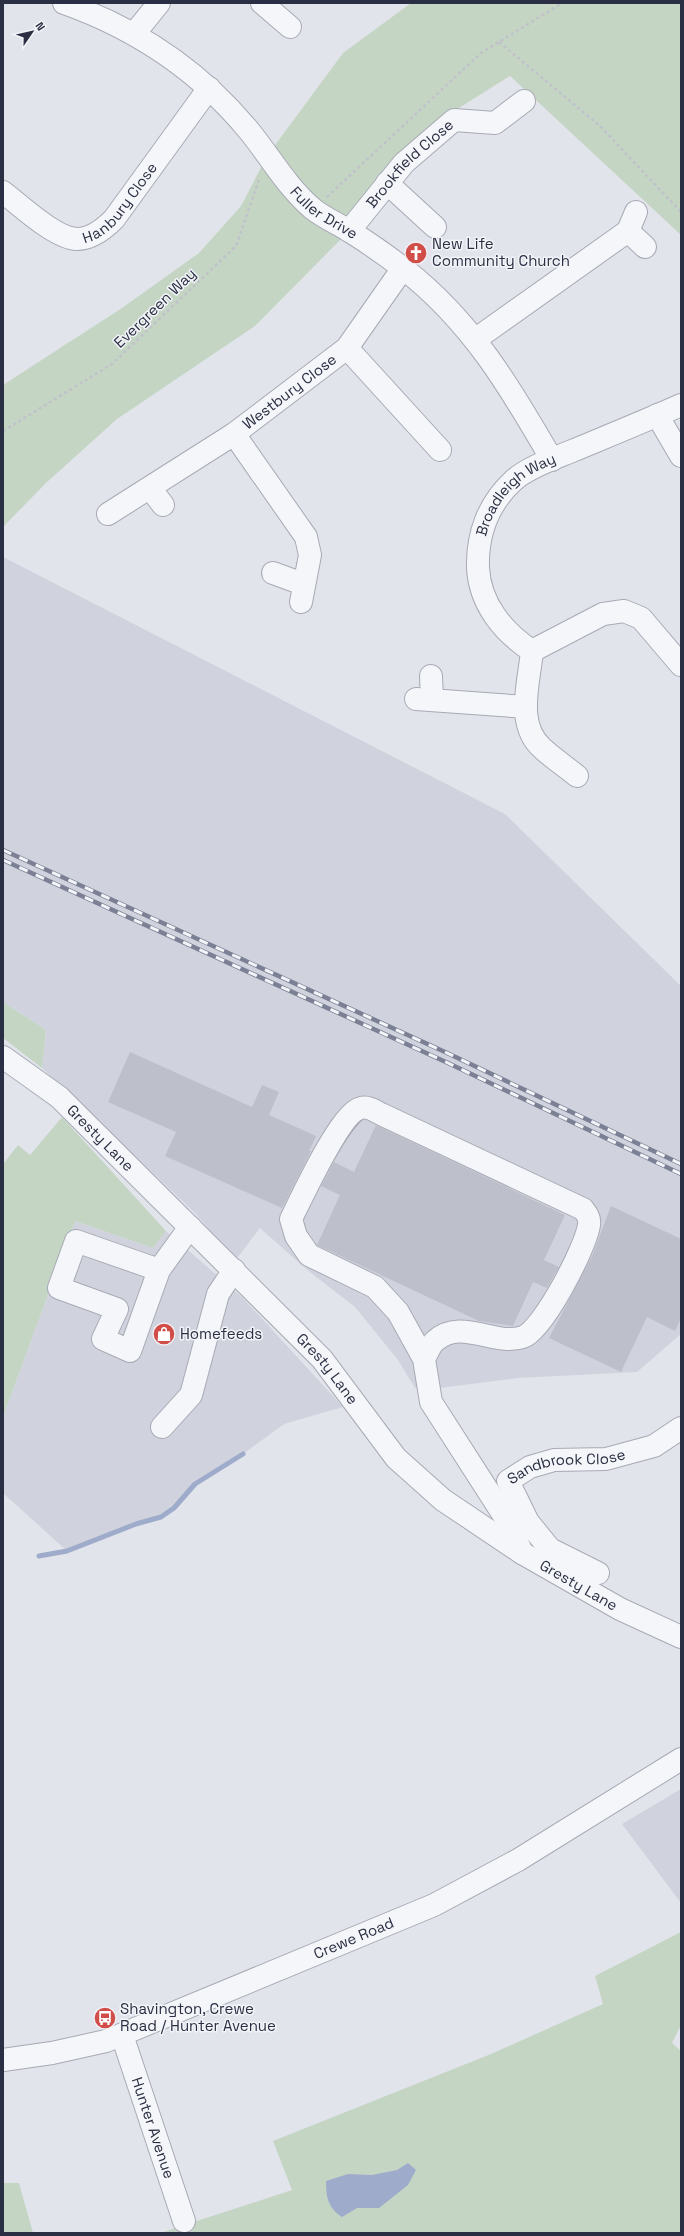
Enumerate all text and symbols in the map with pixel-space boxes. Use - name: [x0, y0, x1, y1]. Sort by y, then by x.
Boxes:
- north arrow: [12, 12, 52, 52]
- text: N: [32, 19, 48, 33]
- street label: Brookfield Close: [362, 115, 457, 212]
- street label: Hanbury Close: [80, 158, 161, 247]
- street label: Fuller Drive: [286, 182, 362, 243]
- place label: New Life Community Church: [432, 234, 570, 270]
- church icon: New Life Community Church: [403, 240, 429, 266]
- street label: Evergreen Way: [110, 264, 200, 352]
- street label: Westbury Close: [238, 349, 340, 433]
- street label: Broadleigh Way: [471, 449, 558, 538]
- street label: Gresty Lane: [63, 1100, 138, 1175]
- shop icon: Homefeeds: [151, 1321, 177, 1347]
- place label: Homefeeds: [180, 1324, 262, 1343]
- street label: Gresty Lane: [293, 1329, 363, 1408]
- street label: Sandbrook Close: [504, 1444, 627, 1488]
- street label: Gresty Lane: [536, 1555, 621, 1615]
- street label: Crewe Road: [311, 1913, 397, 1963]
- place label: Shavington, Crewe Road / Hunter Avenue: [120, 1999, 276, 2035]
- bus stop icon: Shavington, Crewe Road / Hunter Avenue: [92, 2005, 118, 2031]
- street label: Hunter Avenue: [128, 2075, 179, 2181]

